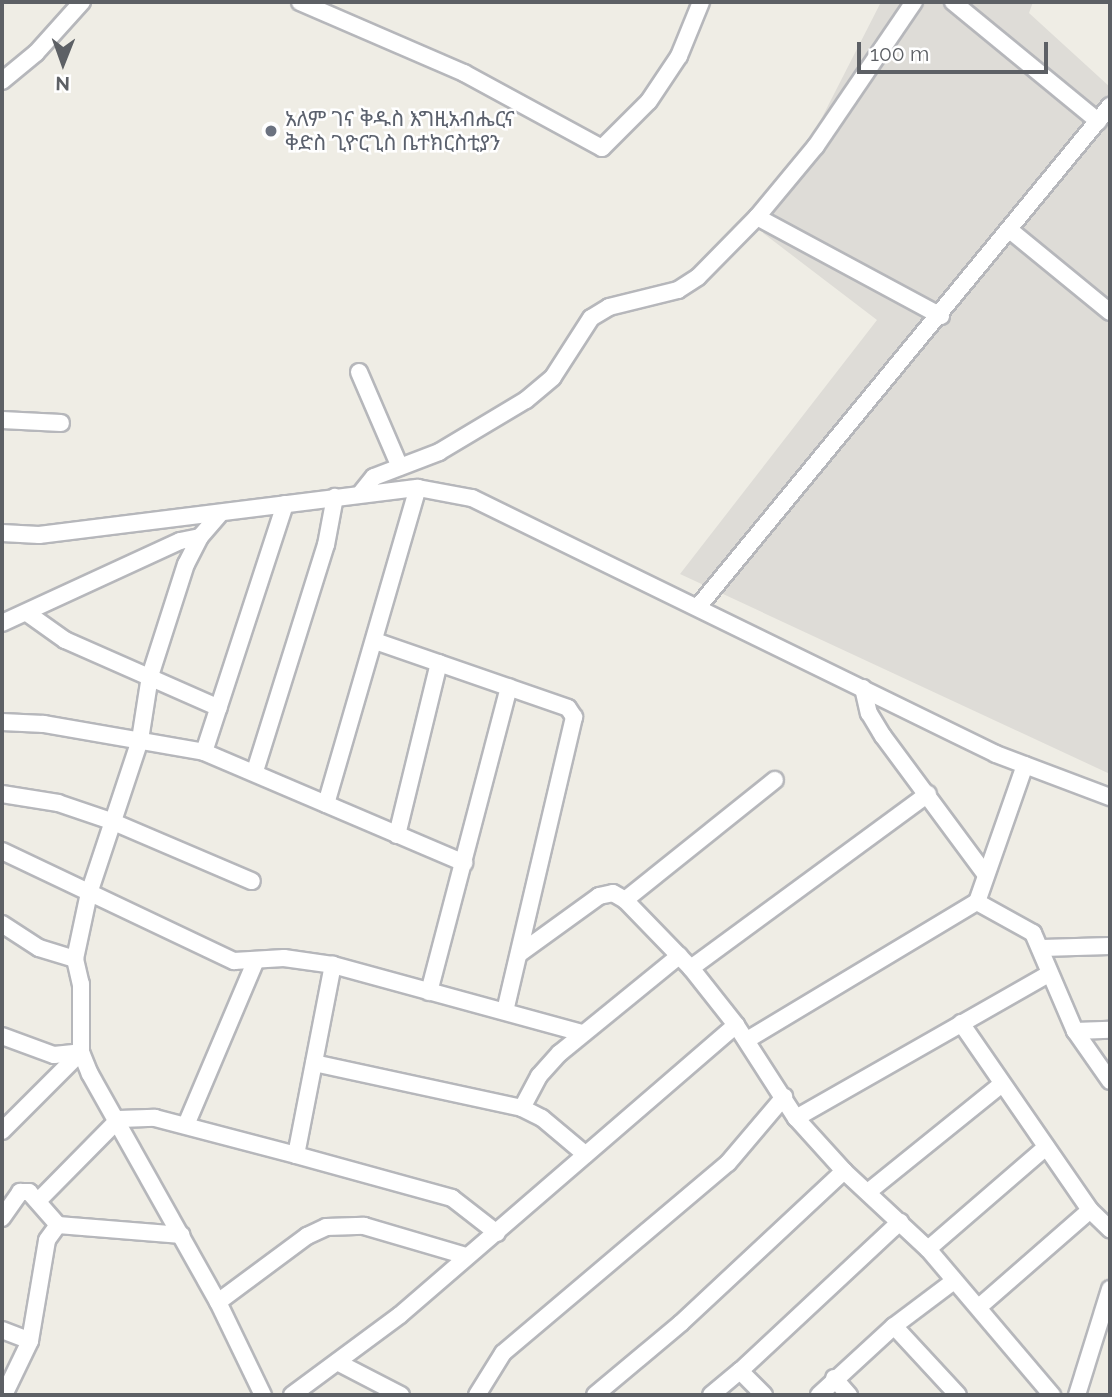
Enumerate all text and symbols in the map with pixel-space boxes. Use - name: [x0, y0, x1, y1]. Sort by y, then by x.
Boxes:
- north arrow: [28, 28, 98, 98]
- scale bar: [860, 28, 1051, 72]
- text: 100 m: [870, 41, 929, 66]
- text: N: [55, 73, 70, 95]
- place label: አለም ገና ቅዱስ እግዚአብሔርና ቅድስ ጊዮርጊስ ቤተክርስቲያን: [285, 106, 515, 156]
- marker: አለም ገና ቅዱስ እግዚአብሔርና ቅድስ ጊዮርጊስ ቤተክርስቲያን: [263, 123, 279, 139]

